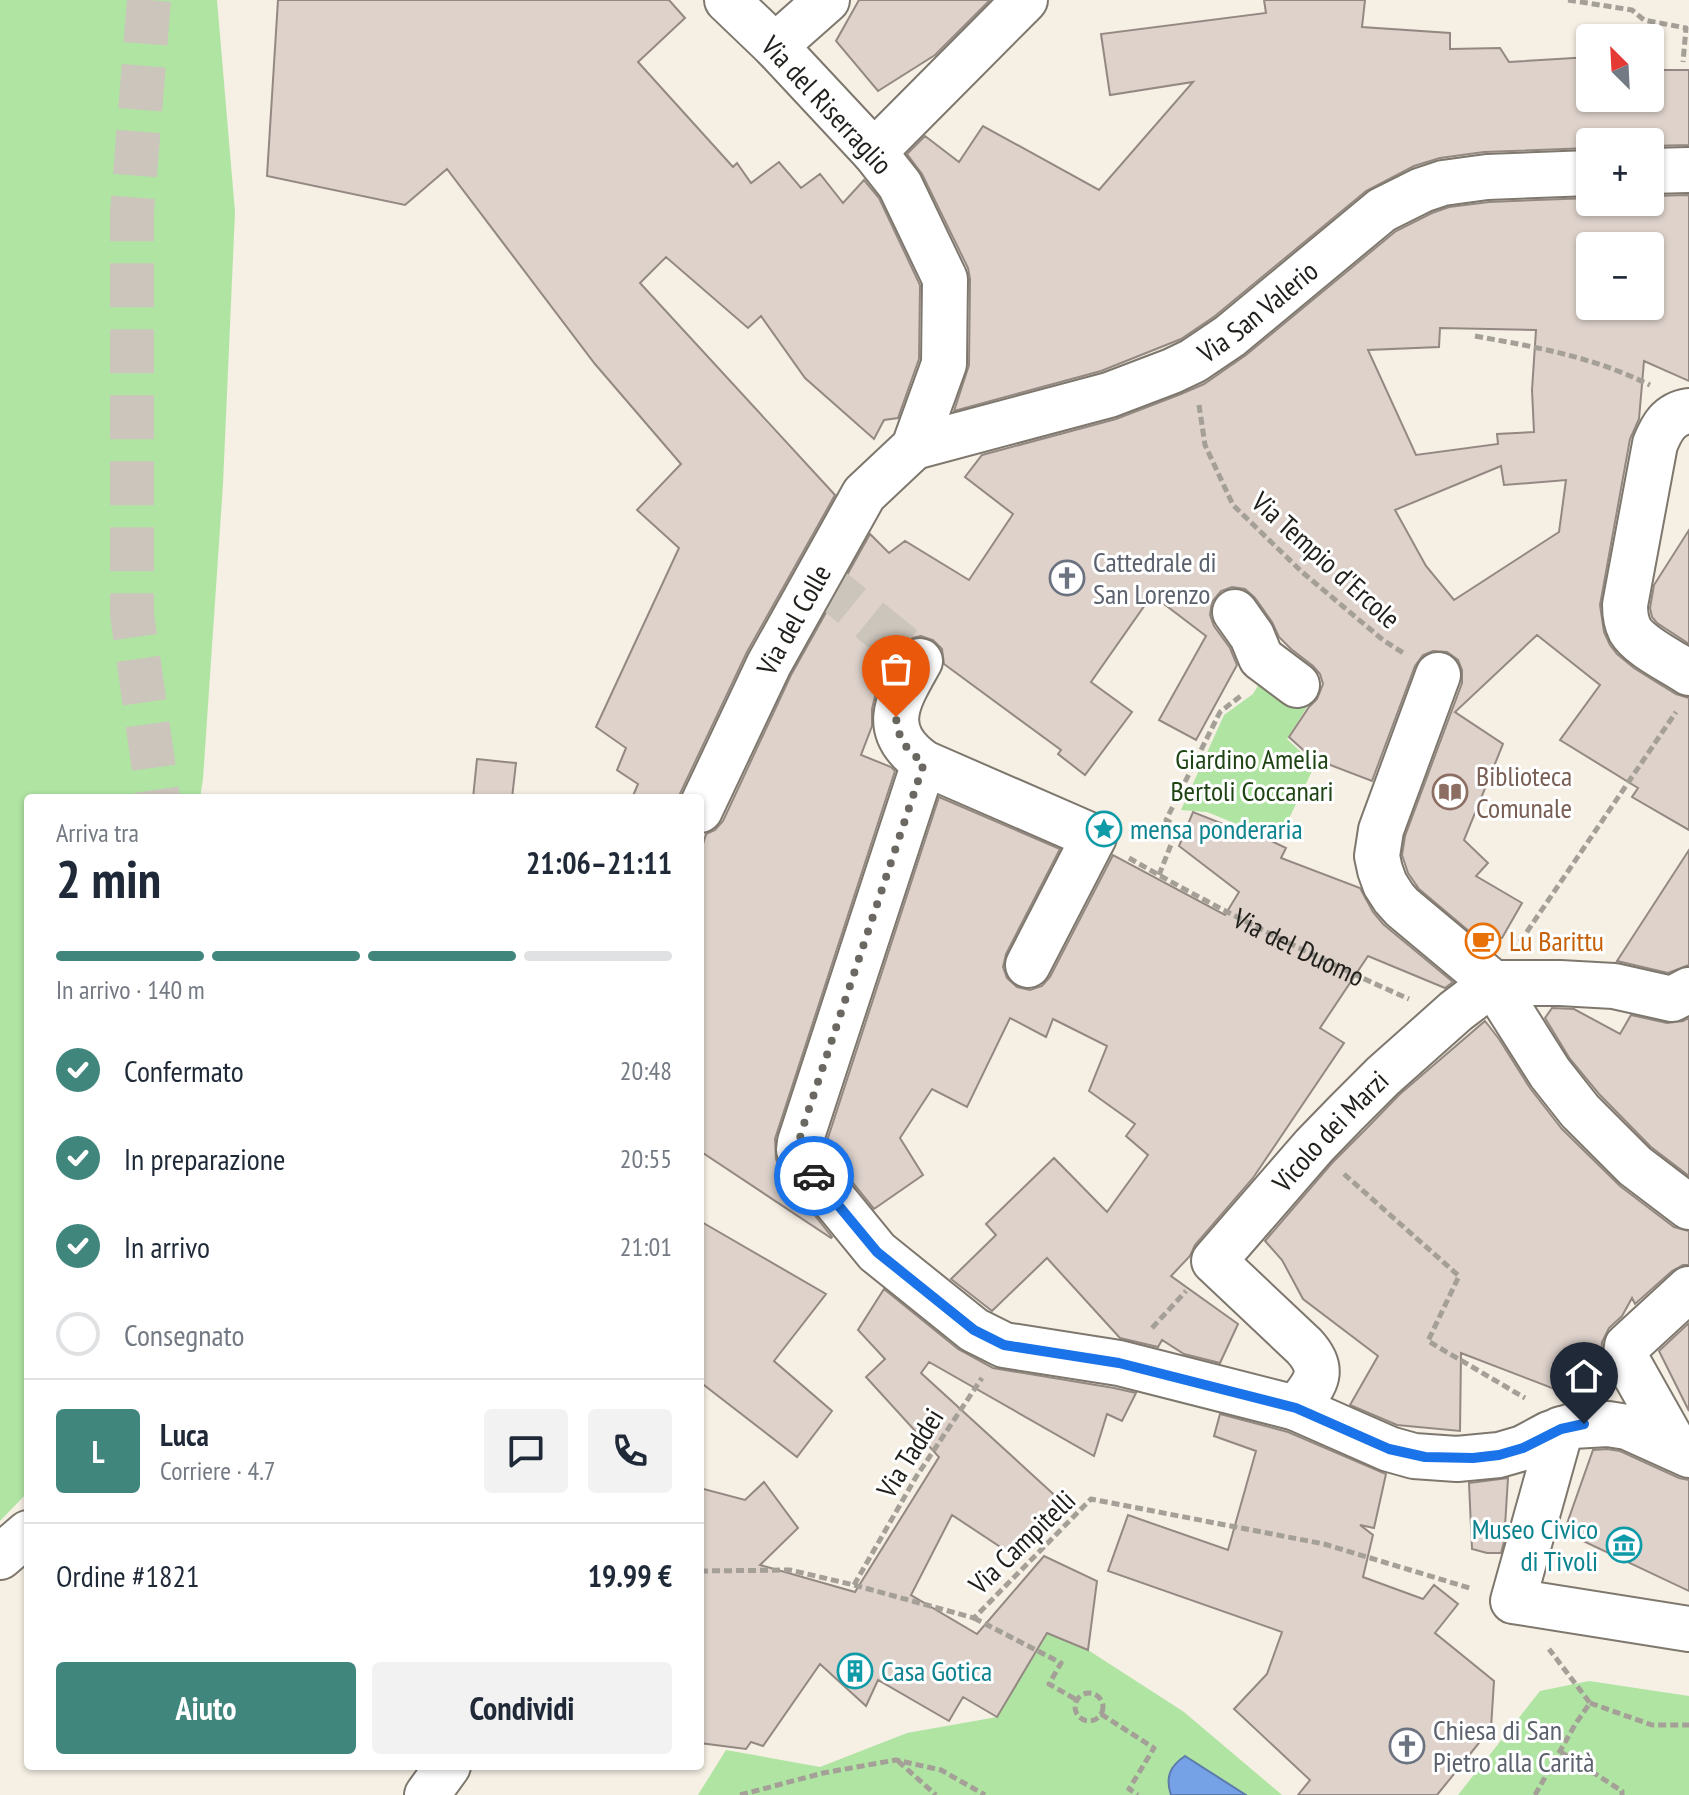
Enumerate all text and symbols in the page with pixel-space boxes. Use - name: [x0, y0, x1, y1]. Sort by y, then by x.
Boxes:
- north arrow: [1576, 24, 1664, 112]
- map controls: [1576, 24, 1664, 320]
- street label: Via del Riserraglio: [753, 27, 901, 182]
- button: +: [1576, 128, 1664, 216]
- button: −: [1576, 232, 1664, 320]
- street label: Via San Valerio: [1189, 252, 1325, 371]
- street label: Via Tempio d'Ercole: [1243, 482, 1408, 636]
- place label: Cattedrale di San Lorenzo: [1093, 543, 1217, 612]
- street label: Via del Colle: [747, 558, 839, 682]
- church icon: Cattedrale di San Lorenzo: [1048, 559, 1086, 597]
- pin: [862, 635, 930, 717]
- icon: bag: [874, 647, 918, 691]
- park label: Giardino Amelia Bertoli Coccanari: [1170, 740, 1334, 809]
- place label: Biblioteca Comunale: [1476, 757, 1572, 826]
- library icon: Biblioteca Comunale: [1431, 773, 1469, 811]
- place icon: mensa ponderaria: [1085, 810, 1123, 848]
- place label: mensa ponderaria: [1130, 810, 1303, 847]
- text: Arriva tra: [56, 816, 139, 849]
- text: 21:06–21:11: [526, 843, 672, 882]
- text: 2 min: [56, 845, 161, 912]
- street label: Via del Duomo: [1226, 899, 1371, 994]
- cafe icon: Lu Barittu: [1464, 922, 1502, 960]
- place label: Lu Barittu: [1509, 922, 1604, 959]
- text: In arrivo · 140 m: [56, 973, 205, 1006]
- icon: check: [56, 1048, 100, 1092]
- text: Confermato: [124, 1051, 244, 1090]
- text: 20:48: [620, 1054, 672, 1087]
- street label: Vicolo dei Marzi: [1263, 1062, 1396, 1200]
- icon: check: [56, 1136, 100, 1180]
- courier: [774, 1136, 854, 1216]
- text: In preparazione: [124, 1139, 285, 1178]
- text: 20:55: [620, 1142, 672, 1175]
- icon: car: [792, 1154, 836, 1198]
- icon: check: [56, 1224, 100, 1268]
- text: In arrivo: [124, 1227, 210, 1266]
- text: 21:01: [620, 1230, 672, 1263]
- text: Consegnato: [124, 1315, 244, 1354]
- pin: [1550, 1342, 1618, 1424]
- icon: home: [1562, 1354, 1606, 1398]
- street label: Via Taddei: [867, 1401, 951, 1505]
- button: chat: [484, 1409, 568, 1493]
- button: phone: [588, 1409, 672, 1493]
- text: Luca: [160, 1415, 209, 1454]
- text: L: [92, 1432, 104, 1471]
- text: Corriere · 4.7: [160, 1454, 276, 1487]
- street label: Via Campitelli: [960, 1482, 1083, 1602]
- place label: Museo Civico di Tivoli: [1472, 1510, 1598, 1579]
- museum icon: Museo Civico di Tivoli: [1605, 1526, 1643, 1564]
- text: Ordine #1821: [56, 1556, 200, 1595]
- text: 19.99 €: [588, 1556, 672, 1595]
- building icon: Casa Gotica: [836, 1652, 874, 1690]
- place label: Casa Gotica: [881, 1652, 992, 1689]
- button: Aiuto: [56, 1662, 356, 1754]
- button: Condividi: [372, 1662, 672, 1754]
- place label: Chiesa di San Pietro alla Carità: [1433, 1711, 1594, 1780]
- church icon: Chiesa di San Pietro alla Carità: [1388, 1727, 1426, 1765]

